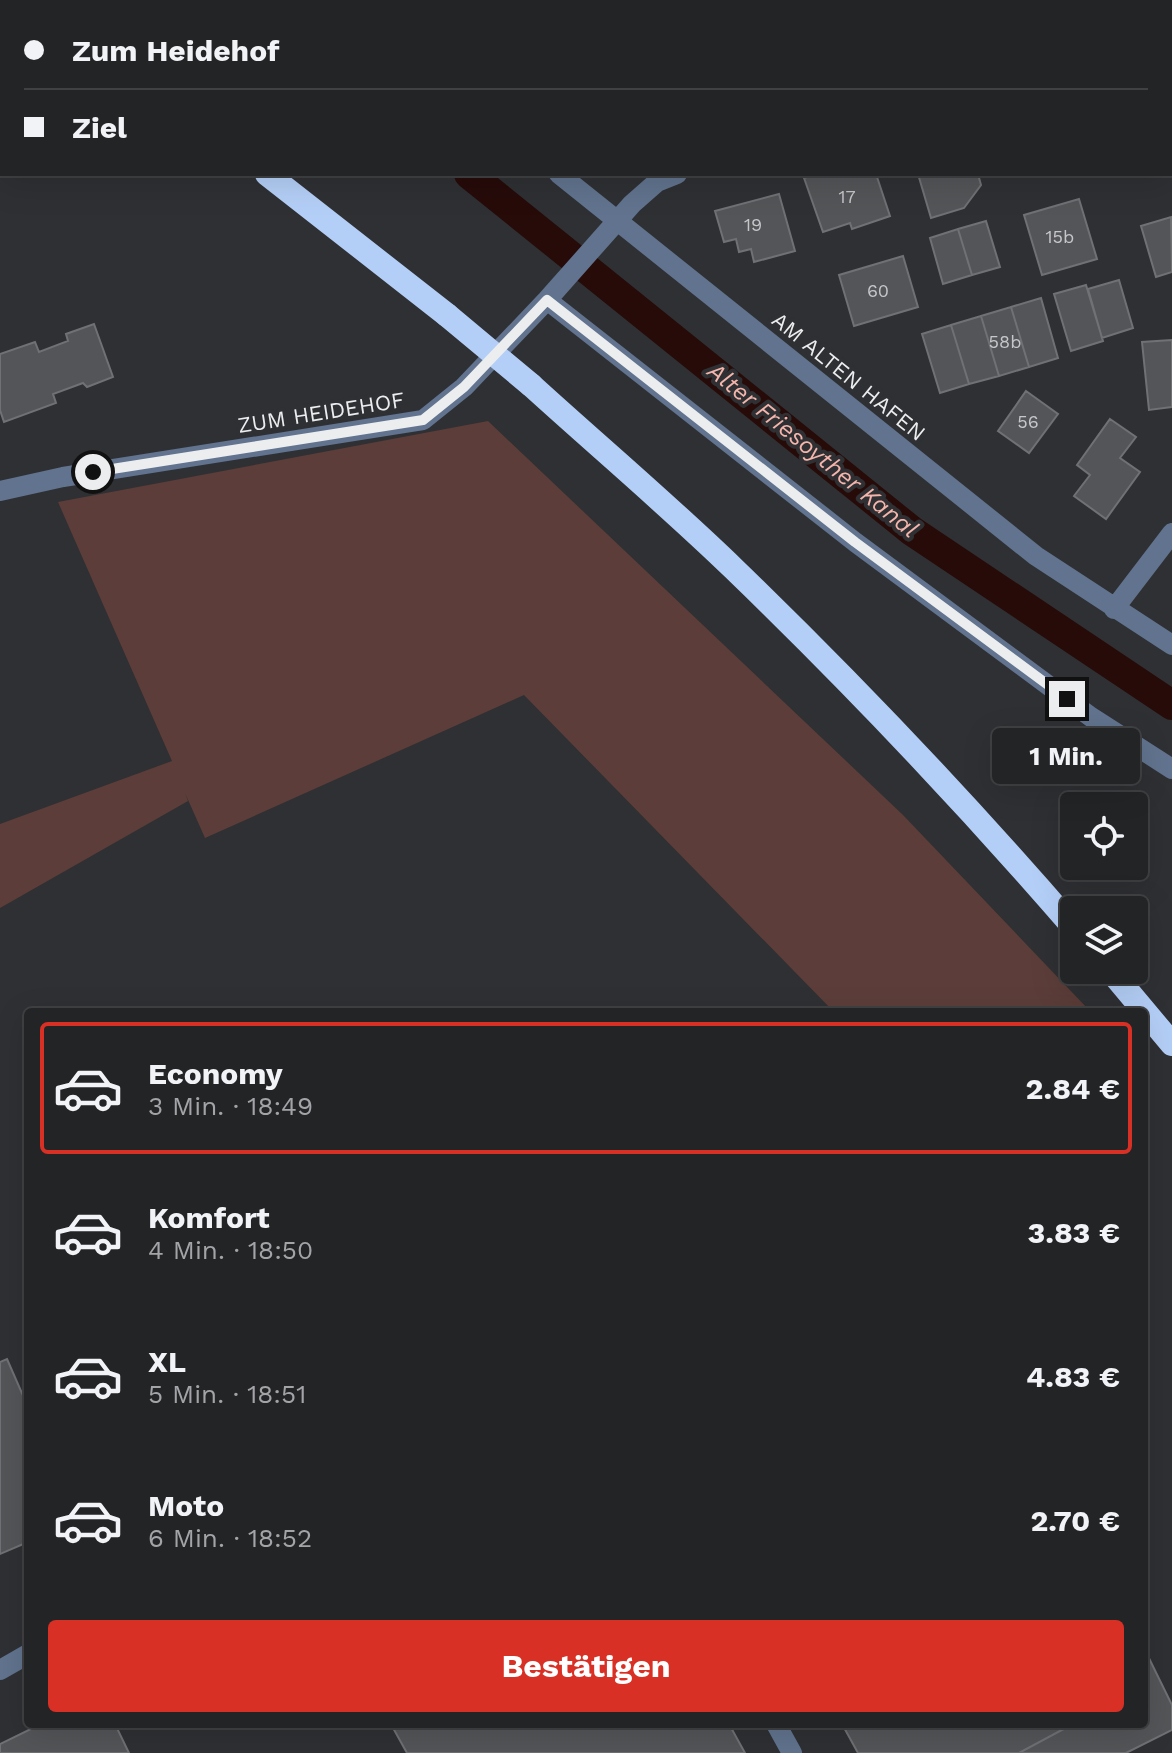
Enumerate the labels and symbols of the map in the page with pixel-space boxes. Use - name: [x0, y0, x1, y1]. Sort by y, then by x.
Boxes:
- house number: 17: [838, 186, 856, 207]
- house number: 19: [744, 214, 762, 235]
- house number: 15b: [1046, 226, 1074, 247]
- house number: 60: [867, 280, 889, 301]
- street label: AM ALTEN HAFEN: [767, 307, 930, 446]
- house number: 58b: [989, 331, 1021, 352]
- water label: Alter Friesoyther Kanal: [701, 356, 924, 543]
- street label: ZUM HEIDEHOF: [236, 387, 406, 438]
- house number: 56: [1017, 411, 1039, 432]
- route start: [75, 454, 111, 490]
- route end: [1049, 681, 1085, 717]
- callout: 1 Min.: [993, 727, 1141, 783]

